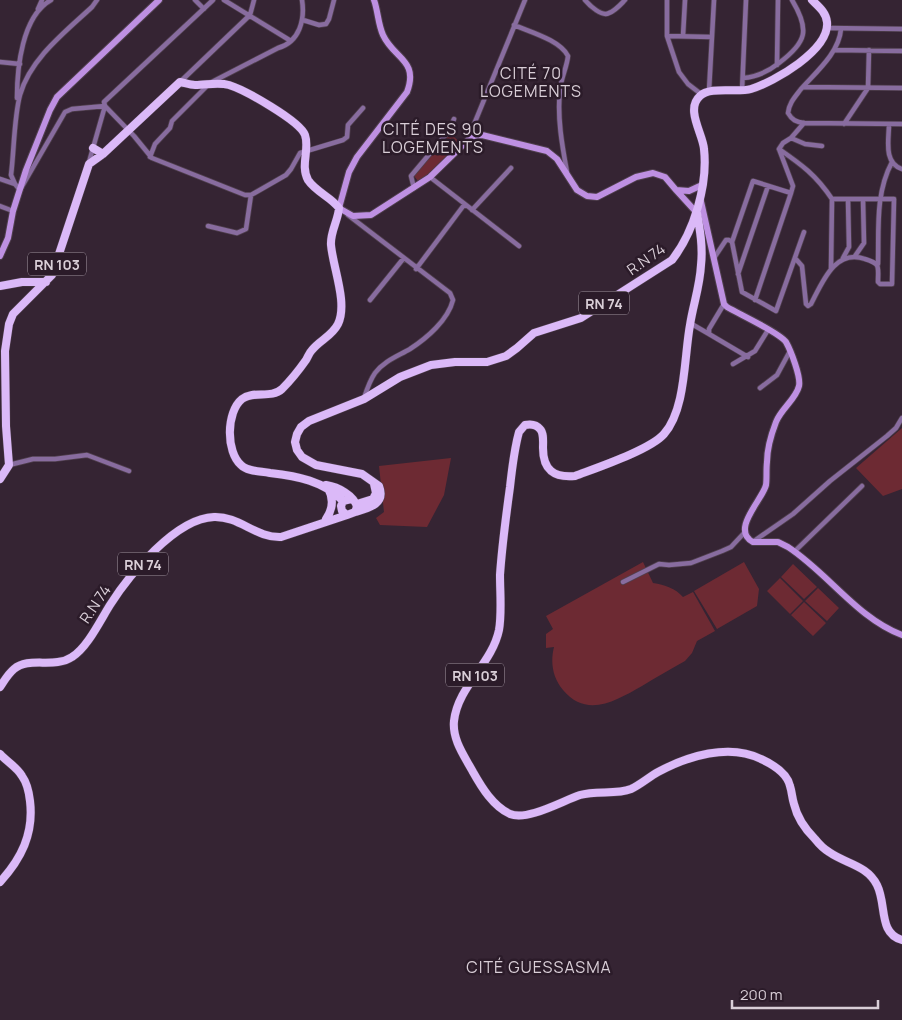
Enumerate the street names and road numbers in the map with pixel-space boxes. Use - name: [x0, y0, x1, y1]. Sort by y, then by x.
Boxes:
- street label: R.N 74: [623, 238, 669, 280]
- road number: RN 103: [28, 252, 86, 276]
- road number: RN 74: [579, 292, 629, 314]
- road number: RN 74: [118, 552, 168, 576]
- street label: R.N 74: [74, 580, 116, 627]
- road number: RN 103: [446, 664, 504, 686]

